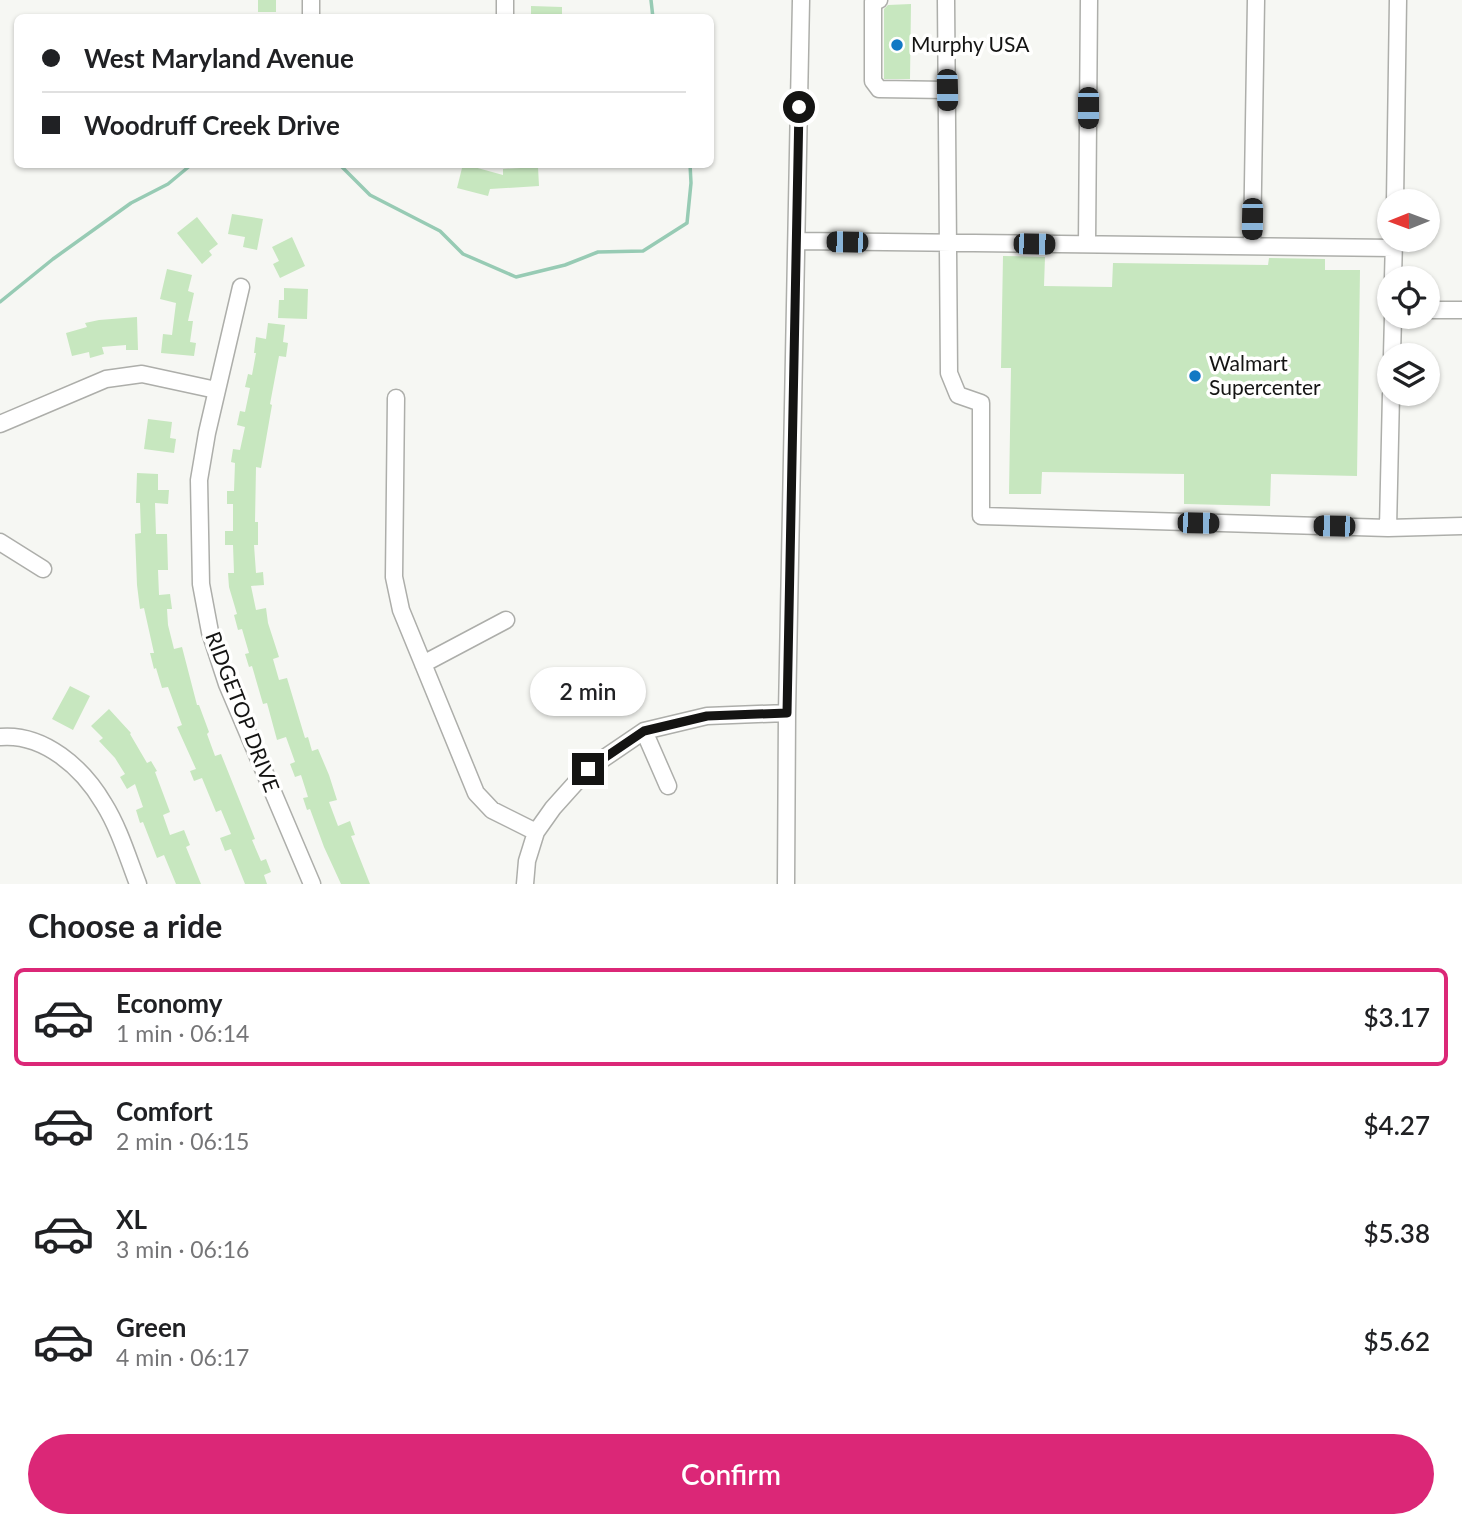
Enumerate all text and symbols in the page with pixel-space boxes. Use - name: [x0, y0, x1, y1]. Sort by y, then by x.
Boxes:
- place label: Murphy USA: [911, 31, 1030, 56]
- marker: Murphy USA: [889, 37, 905, 53]
- text: West Maryland Avenue: [84, 42, 354, 74]
- car: [937, 69, 958, 111]
- car: [1078, 87, 1099, 129]
- route start: [783, 91, 815, 123]
- text: Woodruff Creek Drive: [84, 109, 340, 141]
- north arrow: [1377, 189, 1440, 252]
- map controls: [1377, 189, 1440, 406]
- car: [1242, 198, 1263, 240]
- car: [826, 231, 869, 253]
- car: [1013, 233, 1056, 255]
- button: locate: [1377, 266, 1440, 329]
- button: layers: [1377, 343, 1440, 406]
- place label: Walmart Supercenter: [1209, 350, 1321, 399]
- marker: Walmart Supercenter: [1187, 368, 1203, 384]
- car: [1177, 512, 1220, 534]
- car: [1313, 515, 1356, 537]
- street label: RIDGETOP DRIVE: [201, 628, 285, 795]
- callout: 2 min: [530, 668, 646, 716]
- text: 2 min: [560, 677, 616, 705]
- route end: [572, 753, 604, 785]
- text: Choose a ride: [28, 906, 222, 945]
- icon: car: [32, 986, 95, 1049]
- text: Economy: [116, 987, 222, 1019]
- text: $3.17: [1364, 1001, 1430, 1033]
- text: 1 min · 06:14: [116, 1019, 249, 1047]
- icon: car: [32, 1094, 95, 1157]
- text: Comfort: [116, 1095, 213, 1127]
- text: $4.27: [1364, 1109, 1430, 1141]
- text: 2 min · 06:15: [116, 1127, 249, 1155]
- icon: car: [32, 1202, 95, 1265]
- text: XL: [116, 1203, 147, 1235]
- text: $5.38: [1364, 1217, 1430, 1249]
- text: 3 min · 06:16: [116, 1235, 249, 1263]
- icon: car: [32, 1310, 95, 1373]
- text: Green: [116, 1311, 186, 1343]
- text: $5.62: [1364, 1325, 1430, 1357]
- text: 4 min · 06:17: [116, 1343, 249, 1371]
- button: Confirm: [28, 1434, 1434, 1514]

